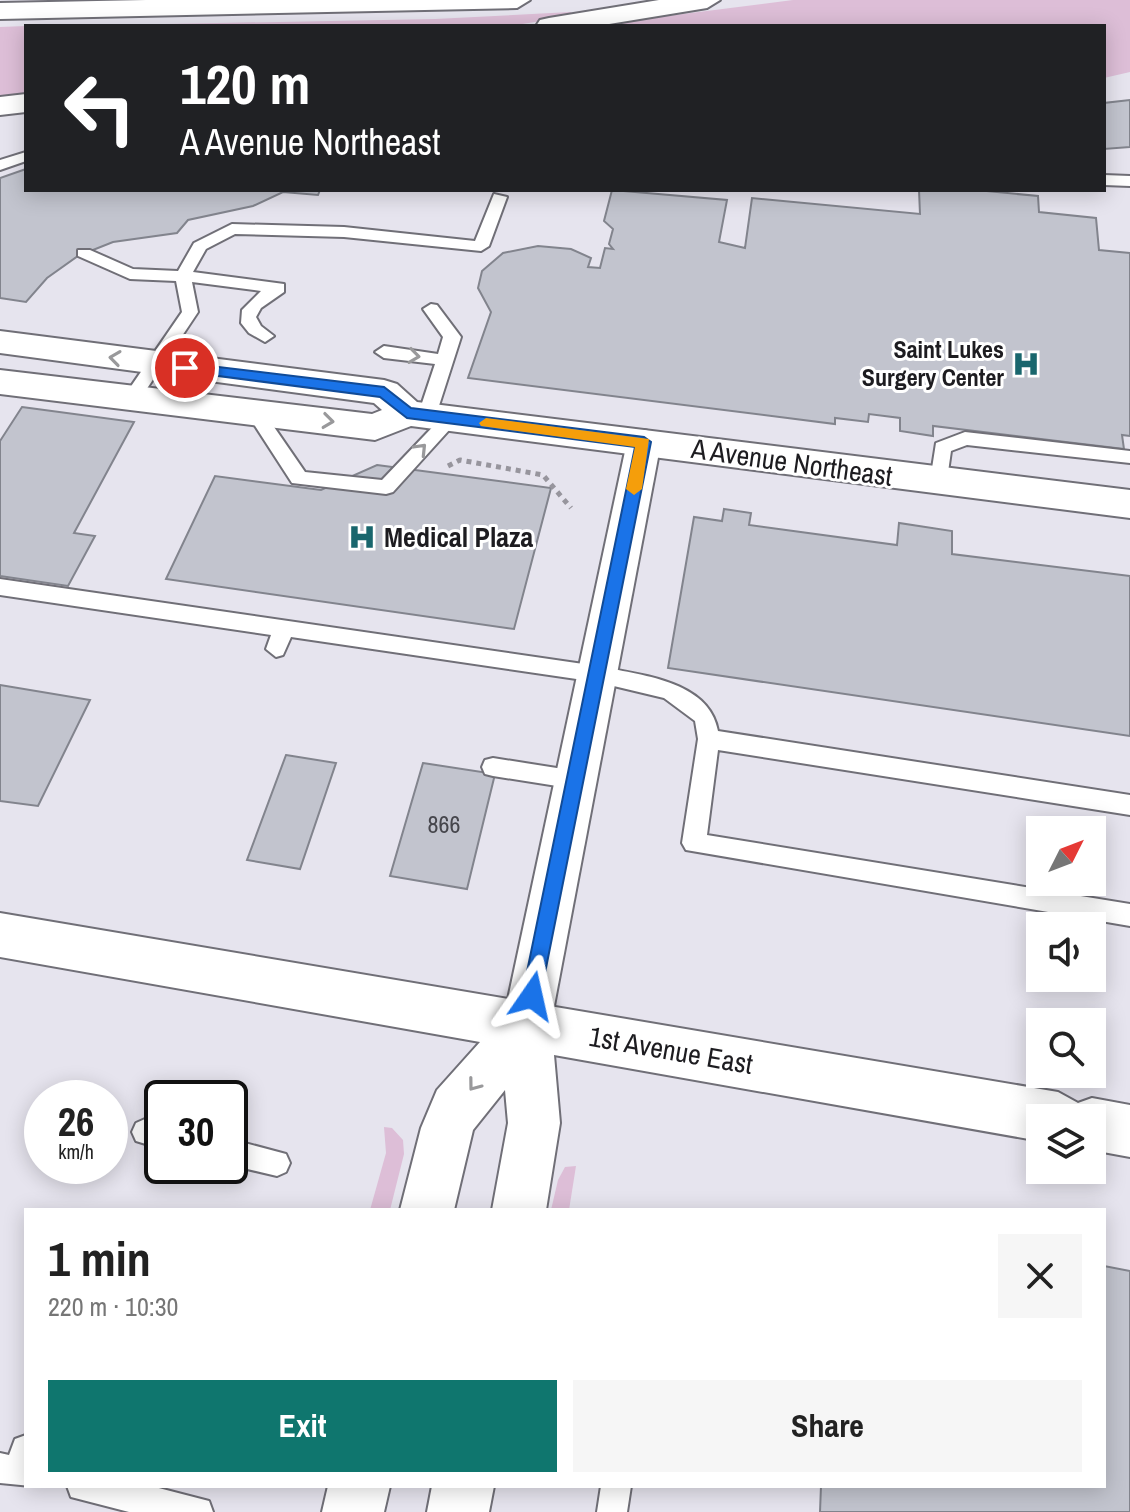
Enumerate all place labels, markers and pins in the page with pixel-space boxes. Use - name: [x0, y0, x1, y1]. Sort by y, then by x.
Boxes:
- place label: Saint Lukes Surgery Center: [862, 333, 1004, 393]
- pin: [151, 334, 219, 402]
- hospital icon: Saint Lukes Surgery Center: [1011, 349, 1041, 379]
- place label: Medical Plaza: [384, 518, 534, 556]
- hospital icon: Medical Plaza: [347, 522, 377, 552]

